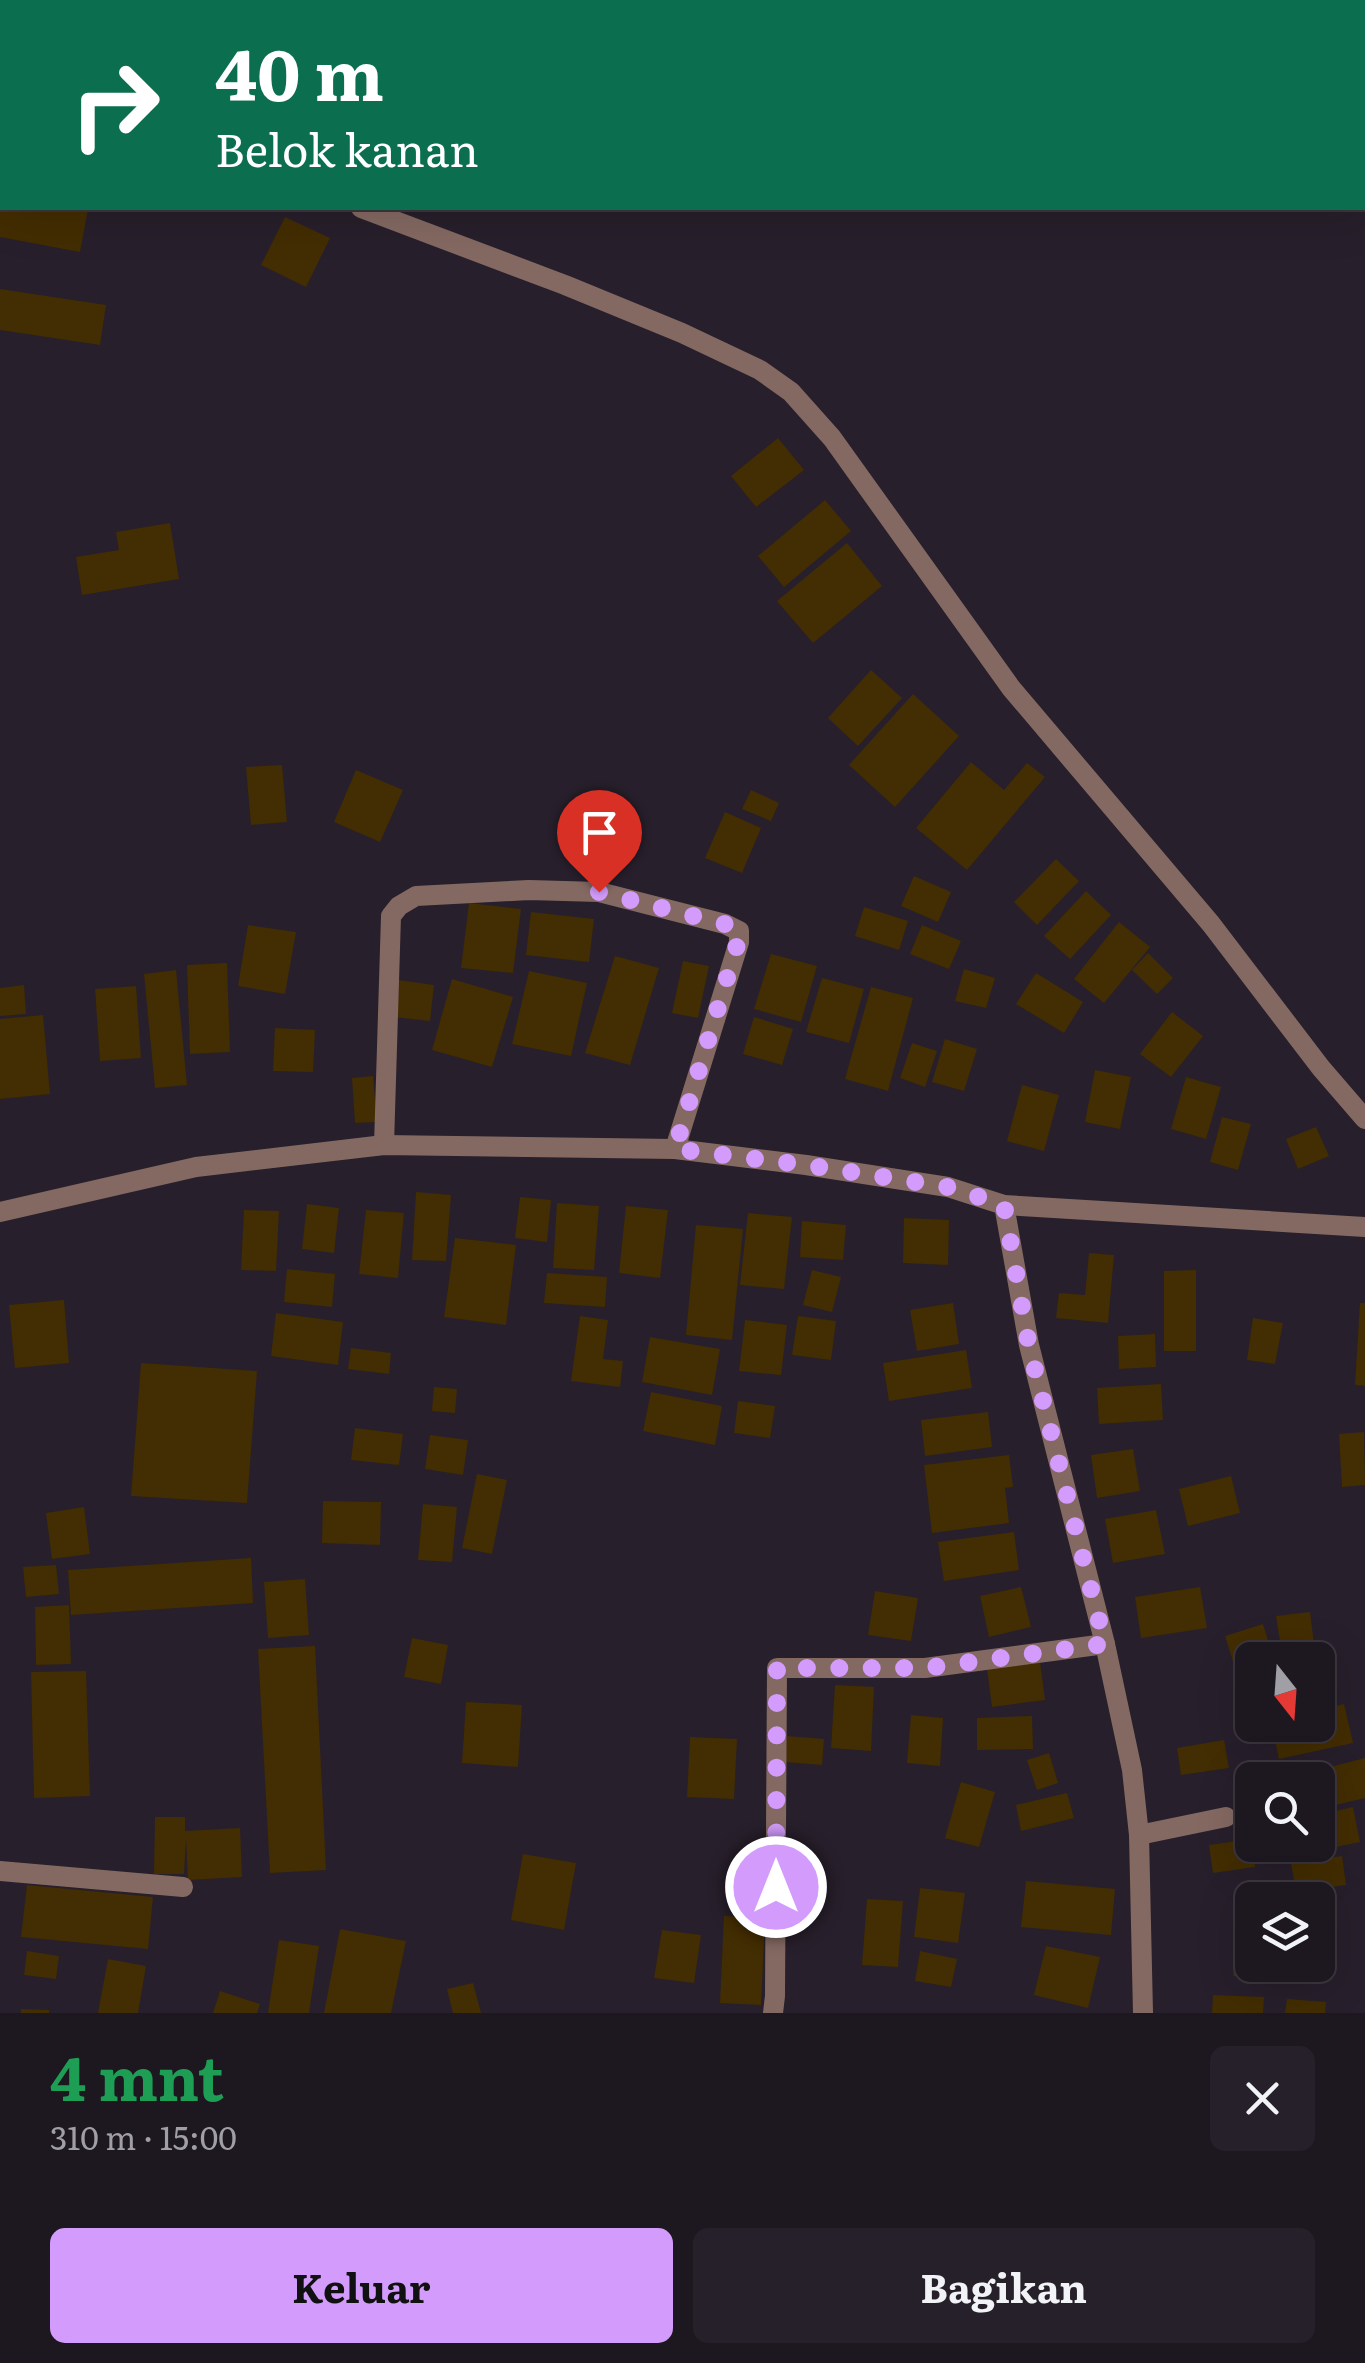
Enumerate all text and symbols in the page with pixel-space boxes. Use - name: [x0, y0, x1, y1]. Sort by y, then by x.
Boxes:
- text: 40 m: [215, 19, 384, 123]
- icon: right: [50, 40, 180, 170]
- text: Belok kanan: [215, 114, 479, 181]
- pin: [557, 790, 642, 893]
- icon: arrive: [572, 805, 627, 860]
- north arrow: [1235, 1642, 1335, 1742]
- map controls: [1235, 1642, 1335, 1982]
- button: search: [1235, 1762, 1335, 1862]
- position arrow: [724, 1835, 828, 1939]
- button: layers: [1235, 1882, 1335, 1982]
- text: 4 mnt: [50, 2030, 224, 2119]
- button: close: [1210, 2046, 1315, 2151]
- text: 310 m · 15:00: [50, 2112, 237, 2160]
- button: Keluar: [50, 2228, 673, 2343]
- button: Bagikan: [693, 2228, 1315, 2343]

